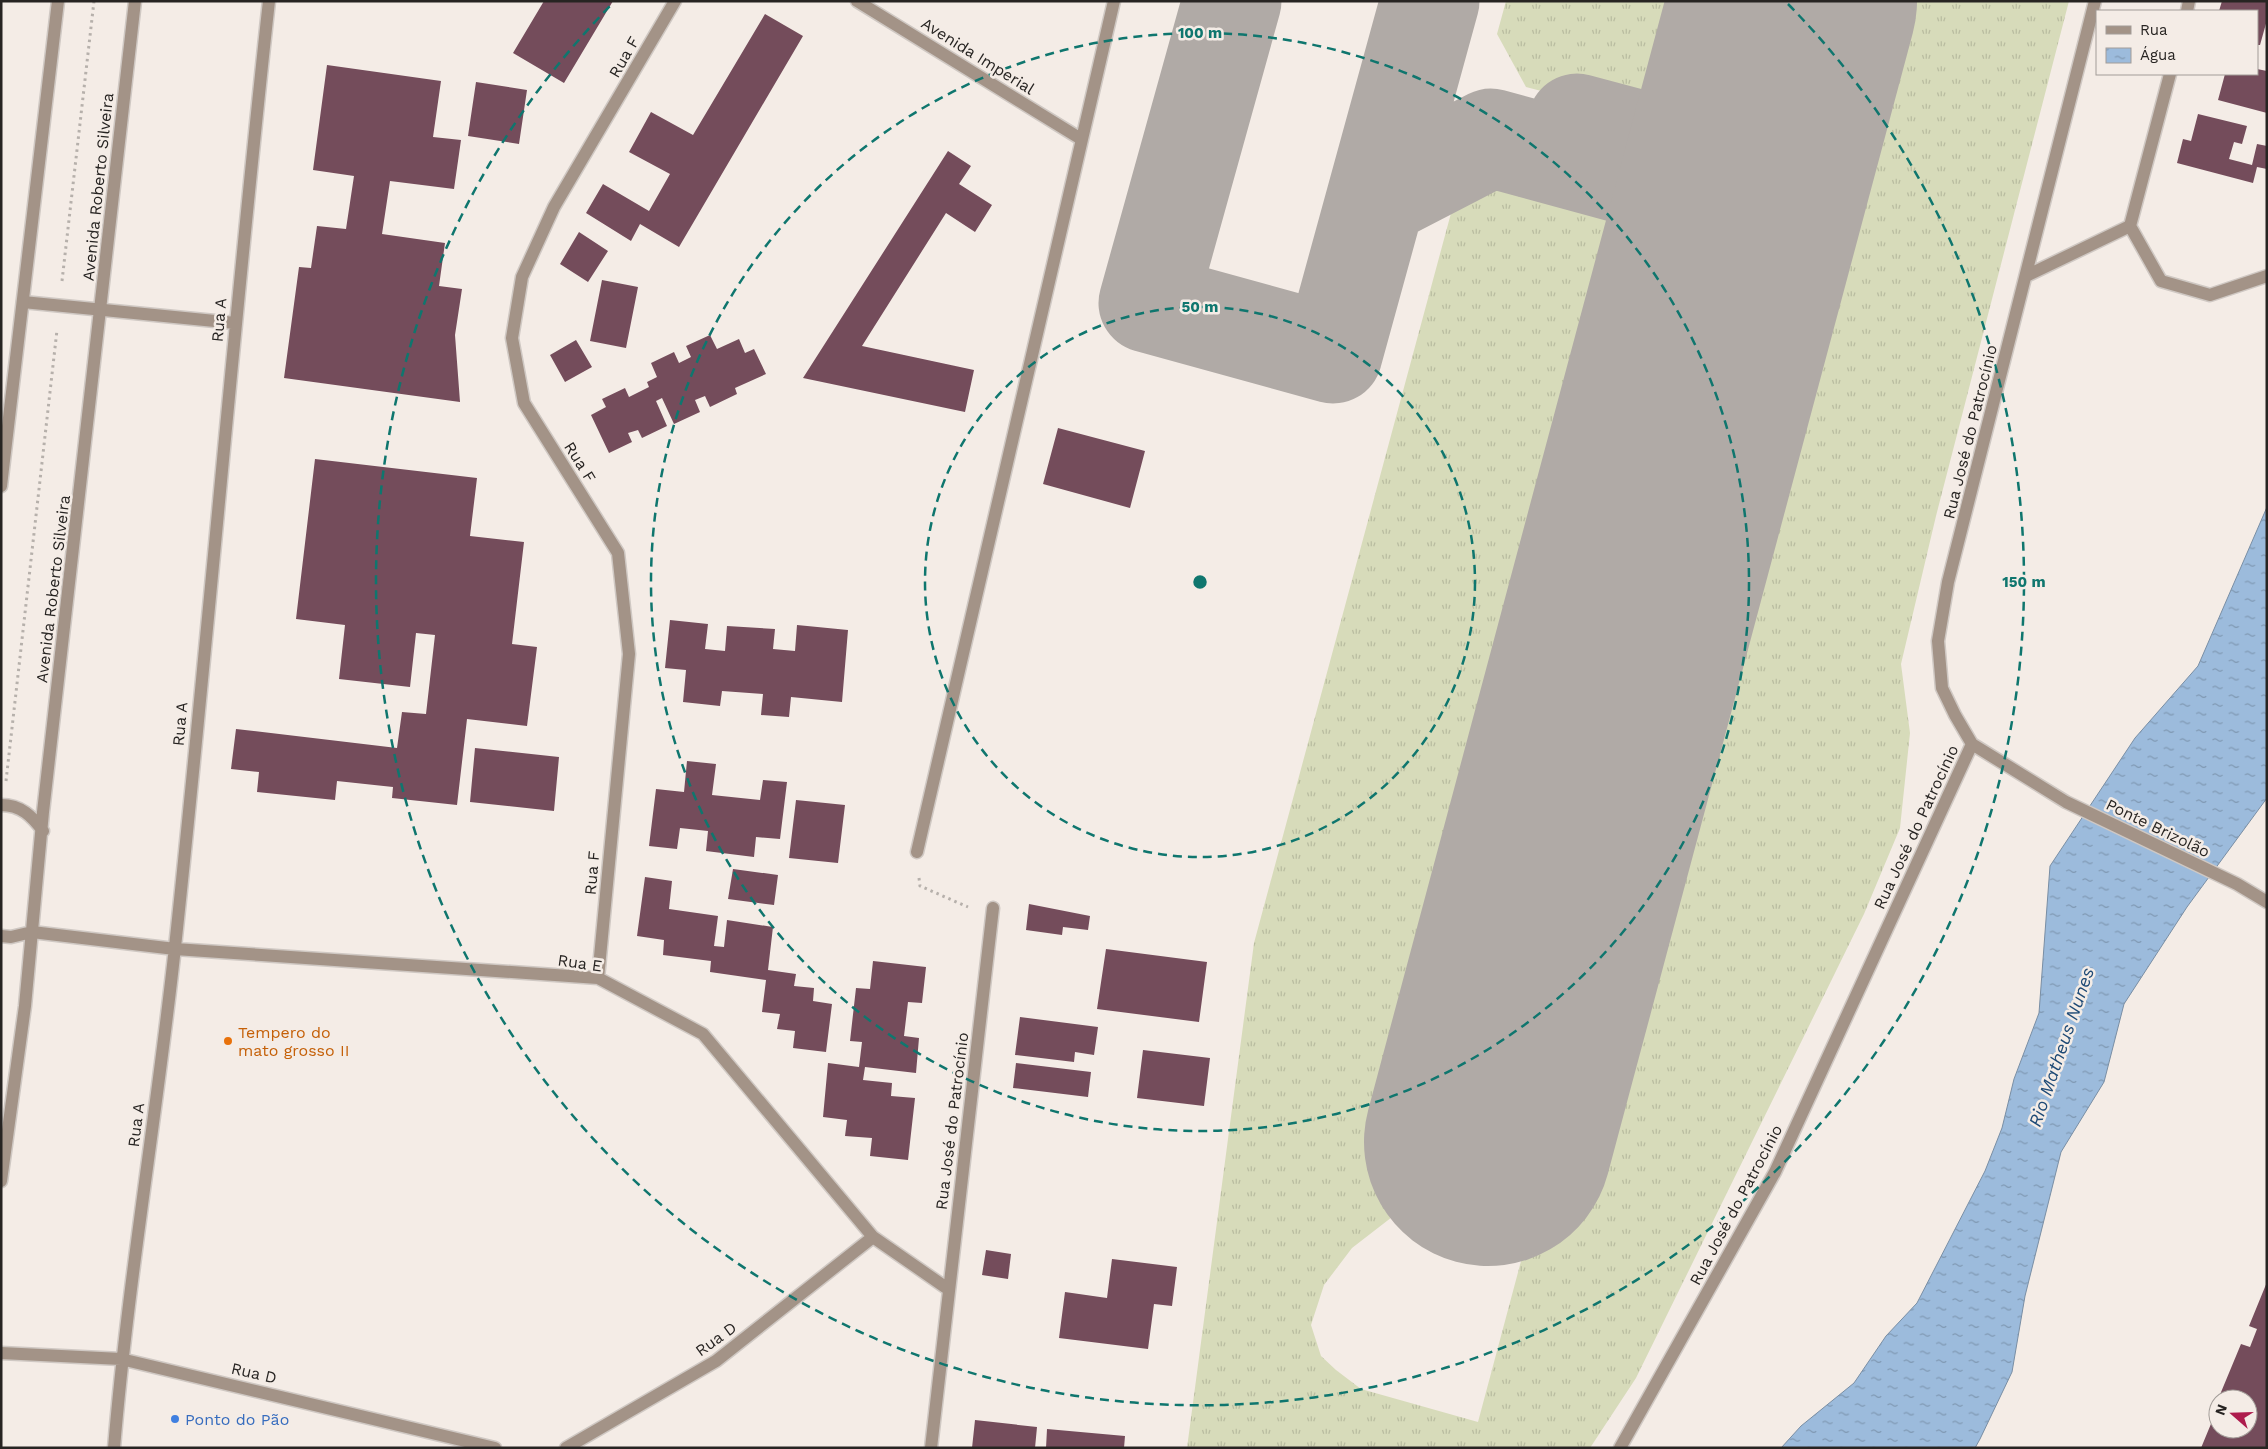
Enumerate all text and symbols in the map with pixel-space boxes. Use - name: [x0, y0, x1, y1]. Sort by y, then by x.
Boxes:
- legend: [2096, 10, 2258, 75]
- street label: Avenida Imperial: [918, 14, 1038, 99]
- text: Rua: [2140, 21, 2168, 39]
- text: 100 m: [1178, 24, 1222, 42]
- street label: Rua F: [605, 33, 643, 81]
- text: Água: [2140, 46, 2176, 64]
- street label: Avenida Roberto Silveira: [79, 92, 117, 282]
- street label: Rua A: [208, 297, 230, 343]
- text: 50 m: [1182, 298, 1218, 316]
- street label: Rua José do Patrocínio: [1939, 343, 2001, 521]
- street label: Rua F: [560, 438, 600, 486]
- street label: Avenida Roberto Silveira: [32, 494, 74, 684]
- centre of rings: [1191, 573, 1209, 591]
- text: 150 m: [2002, 573, 2046, 591]
- street label: Rua A: [169, 701, 191, 747]
- street label: Rua José do Patrocínio: [1870, 742, 1962, 912]
- street label: Ponte Brizolão: [2103, 795, 2213, 861]
- street label: Rua F: [581, 850, 603, 896]
- street label: Rua E: [557, 950, 603, 976]
- water label: Rio Matheus Nunes: [2024, 965, 2098, 1129]
- place label: Tempero do mato grosso II: [238, 1023, 350, 1060]
- street label: Rua José do Patrocínio: [932, 1031, 972, 1211]
- marker: Tempero do mato grosso II: [222, 1035, 234, 1047]
- street label: Rua A: [124, 1101, 148, 1148]
- street label: Rua José do Patrocínio: [1686, 1122, 1786, 1288]
- street label: Rua D: [692, 1318, 740, 1360]
- street label: Rua D: [229, 1359, 279, 1387]
- north arrow: [2208, 1389, 2258, 1439]
- text: N: [2211, 1402, 2230, 1417]
- place label: Ponto do Pão: [185, 1410, 289, 1429]
- marker: Ponto do Pão: [169, 1413, 181, 1425]

